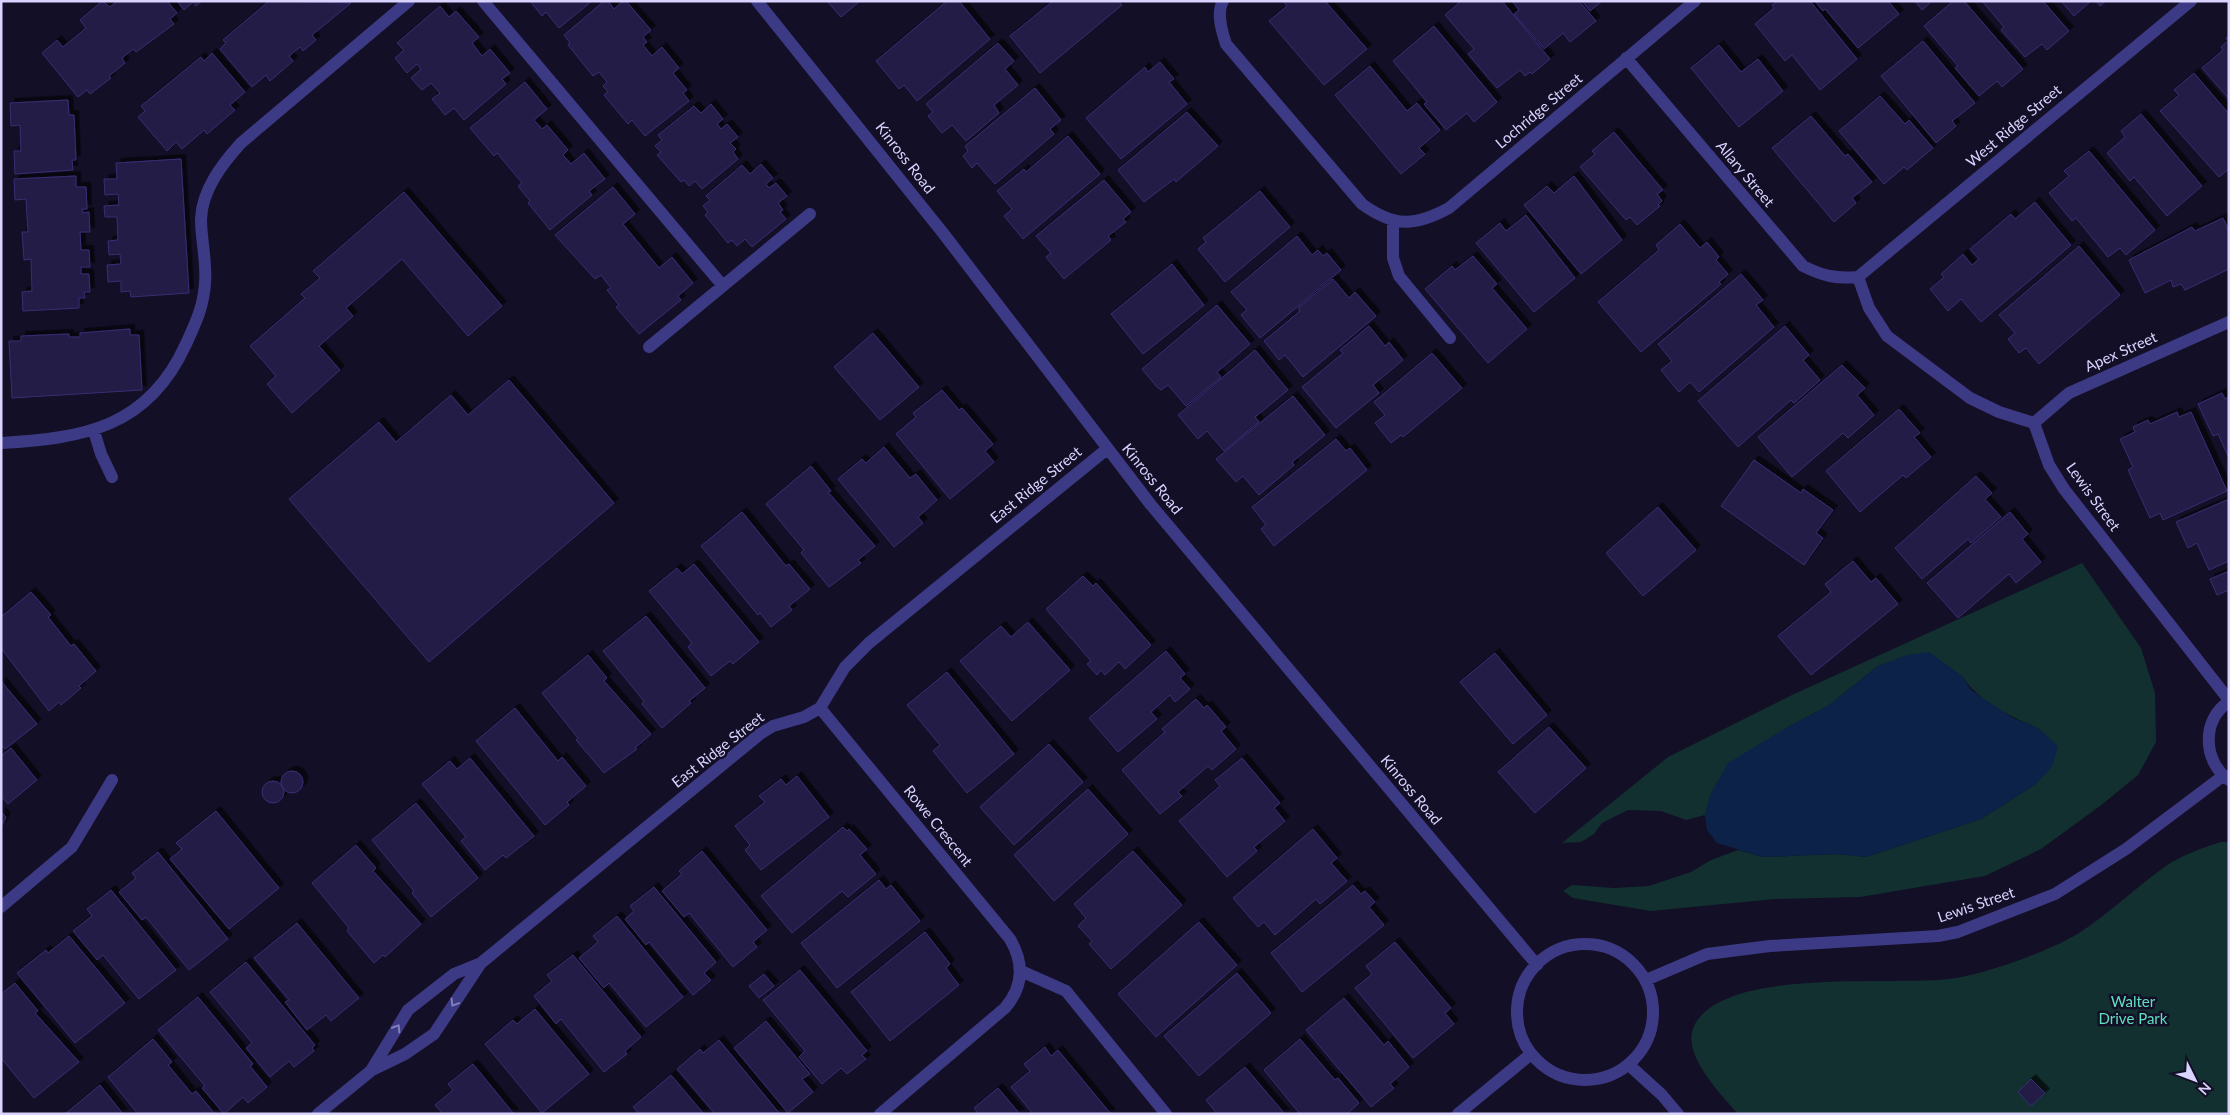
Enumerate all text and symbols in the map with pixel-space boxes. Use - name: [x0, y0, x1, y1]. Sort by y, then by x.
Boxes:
- street label: Lochridge Street: [1491, 68, 1586, 152]
- street label: West Ridge Street: [1962, 80, 2065, 170]
- street label: Kinross Road: [872, 118, 939, 197]
- street label: Allary Street: [1713, 137, 1779, 211]
- street label: Apex Street: [2082, 327, 2160, 375]
- street label: Kinross Road: [1119, 439, 1187, 517]
- street label: East Ridge Street: [986, 442, 1085, 526]
- street label: Lewis Street: [2063, 459, 2125, 535]
- street label: East Ridge Street: [668, 707, 768, 791]
- street label: Kinross Road: [1377, 751, 1446, 828]
- street label: Rowe Crescent: [901, 781, 977, 870]
- street label: Lewis Street: [1935, 882, 2017, 926]
- park label: Walter Drive Park: [2099, 992, 2168, 1027]
- one-way arrow: [450, 998, 460, 1007]
- one-way arrow: [390, 1024, 400, 1033]
- north arrow: [2170, 1055, 2220, 1105]
- text: N: [2195, 1079, 2215, 1099]

